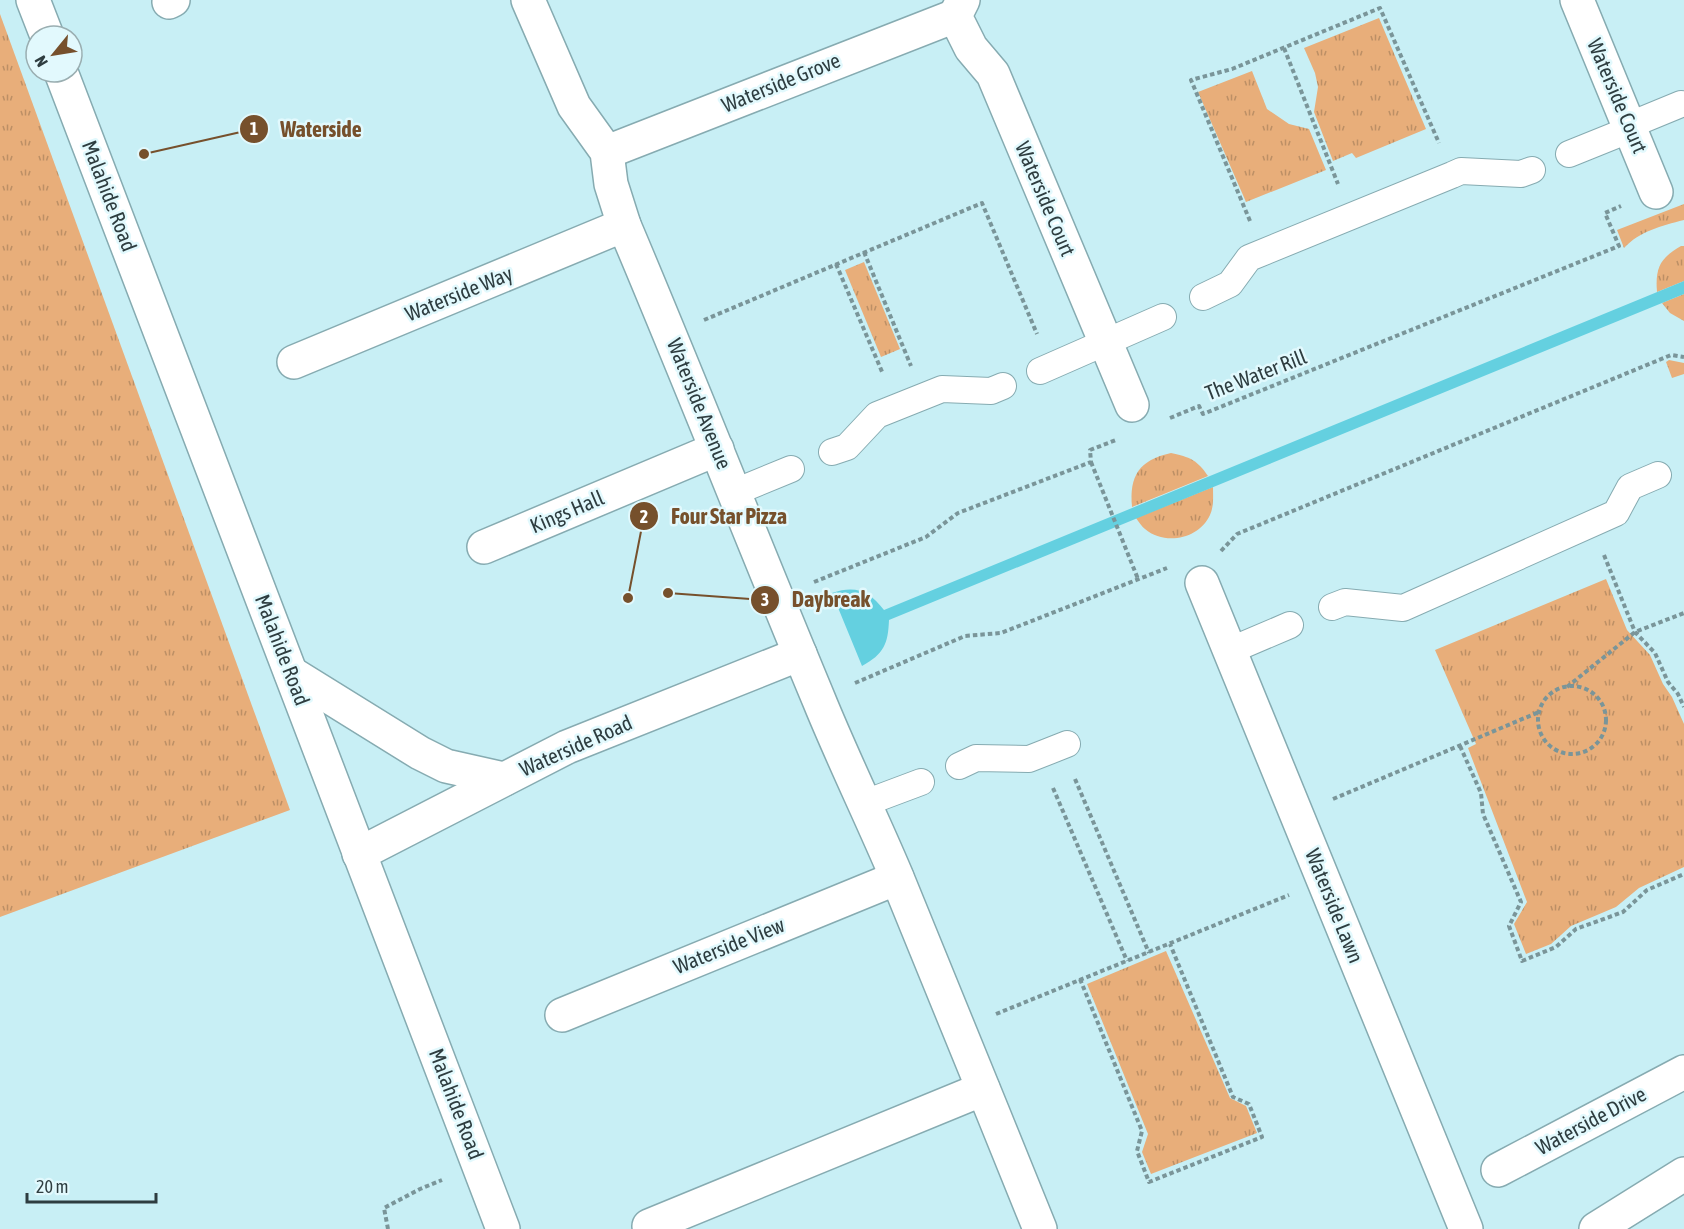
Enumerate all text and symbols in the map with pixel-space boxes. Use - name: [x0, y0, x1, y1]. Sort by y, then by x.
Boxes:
- north arrow: [24, 24, 84, 84]
- street label: Waterside Court: [1583, 35, 1653, 156]
- street label: Waterside Grove: [718, 47, 843, 117]
- text: N: [31, 53, 51, 70]
- callout: Waterside: [239, 109, 374, 149]
- text: Waterside: [279, 116, 362, 142]
- text: 1: [250, 118, 258, 139]
- street label: Malahide Road: [78, 137, 142, 254]
- street label: Waterside Court: [1011, 138, 1081, 259]
- street label: Waterside Way: [401, 261, 516, 325]
- street label: Waterside Avenue: [663, 335, 737, 472]
- street label: The Water Rill: [1202, 344, 1310, 404]
- street label: Kings Hall: [526, 485, 607, 537]
- callout: Four Star Pizza: [629, 496, 799, 536]
- text: Four Star Pizza: [671, 503, 787, 529]
- text: 2: [640, 506, 648, 527]
- callout: Daybreak: [750, 580, 882, 620]
- text: Daybreak: [792, 586, 871, 612]
- text: 3: [761, 589, 769, 610]
- street label: Malahide Road: [251, 591, 315, 708]
- street label: Waterside Road: [516, 710, 636, 781]
- street label: Waterside Lawn: [1301, 845, 1369, 966]
- street label: Waterside View: [670, 912, 788, 978]
- street label: Malahide Road: [425, 1045, 489, 1162]
- street label: Waterside Drive: [1531, 1081, 1650, 1159]
- scale bar: [27, 1166, 156, 1204]
- text: 20 m: [36, 1176, 68, 1197]

